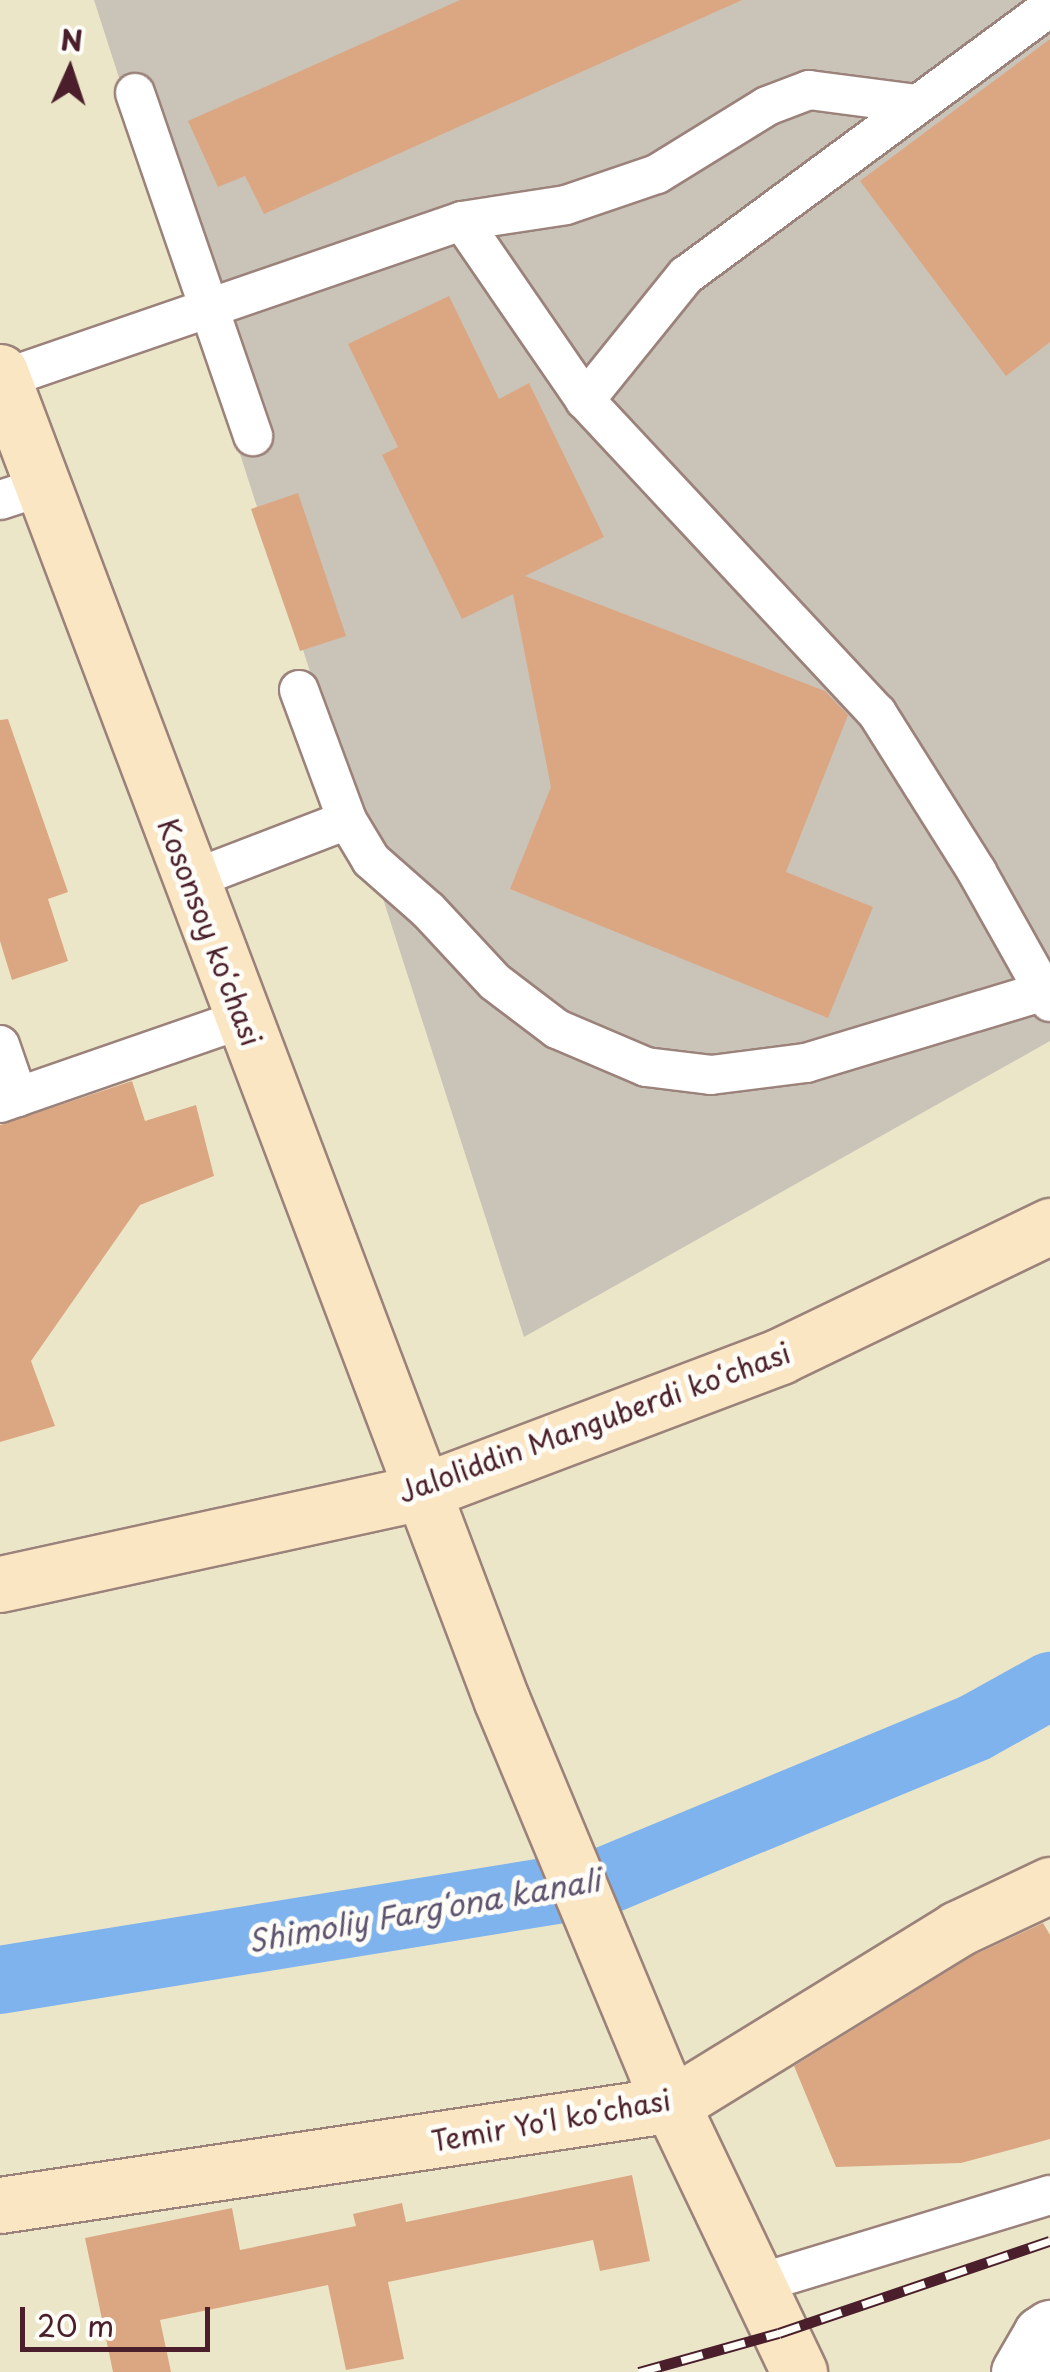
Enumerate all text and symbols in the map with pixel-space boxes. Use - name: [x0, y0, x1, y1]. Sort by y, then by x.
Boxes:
- text: N: [59, 17, 84, 62]
- north arrow: [20, 20, 120, 120]
- street label: Kosonsoy koʻchasi: [151, 813, 269, 1051]
- street label: Jaloliddin Manguberdi koʻchasi: [393, 1335, 795, 1509]
- water label: Shimoliy Fargʻona kanali: [245, 1861, 603, 1959]
- street label: Temir Yoʻl koʻchasi: [428, 2082, 674, 2158]
- scale bar: [25, 2287, 215, 2349]
- text: 20 m: [37, 2302, 114, 2347]

